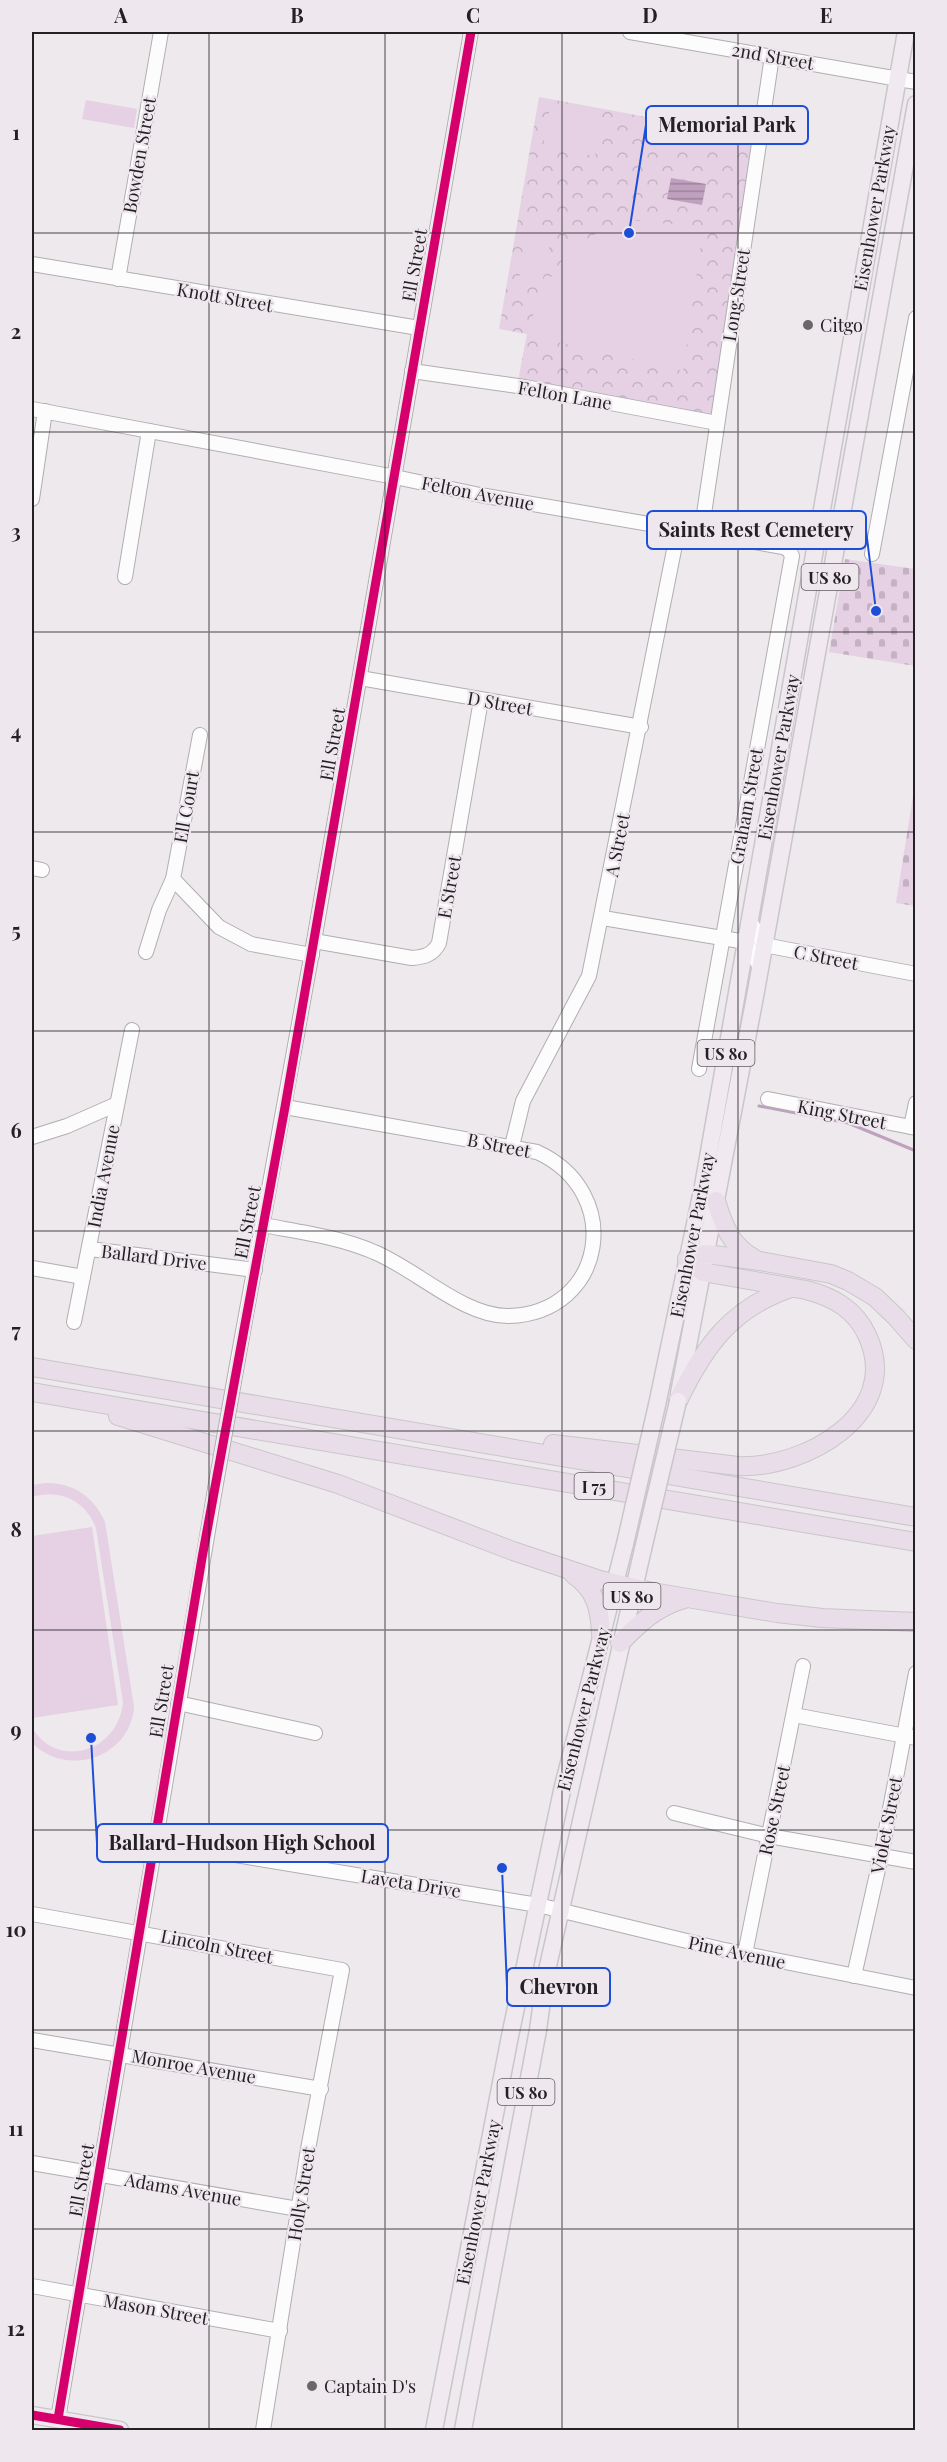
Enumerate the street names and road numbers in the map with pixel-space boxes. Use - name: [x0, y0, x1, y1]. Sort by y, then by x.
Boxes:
- street label: 2nd Street: [730, 37, 816, 75]
- street label: Bowden Street: [117, 94, 161, 215]
- street label: Eisenhower Parkway: [848, 123, 900, 293]
- street label: Ell Street: [396, 226, 432, 304]
- street label: Long Street: [717, 246, 755, 343]
- street label: Knott Street: [175, 277, 275, 317]
- street label: Felton Lane: [516, 375, 614, 415]
- street label: Felton Avenue: [420, 470, 536, 516]
- road number: US 80: [802, 564, 858, 590]
- street label: Eisenhower Parkway: [752, 672, 804, 842]
- street label: D Street: [466, 685, 535, 721]
- street label: Ell Street: [314, 705, 350, 783]
- street label: Graham Street: [724, 745, 768, 866]
- street label: Ell Court: [168, 768, 204, 845]
- street label: A Street: [599, 811, 635, 880]
- street label: E Street: [432, 853, 466, 920]
- street label: C Street: [792, 939, 861, 975]
- road number: US 80: [698, 1040, 754, 1066]
- street label: King Street: [796, 1094, 889, 1134]
- street label: India Avenue: [81, 1122, 125, 1230]
- street label: B Street: [465, 1127, 533, 1163]
- street label: Eisenhower Parkway: [664, 1150, 720, 1320]
- street label: Ell Street: [228, 1183, 266, 1261]
- street label: Ballard Drive: [100, 1239, 208, 1275]
- road number: I 75: [574, 1473, 614, 1499]
- road number: US 80: [604, 1583, 660, 1609]
- street label: Eisenhower Parkway: [551, 1625, 615, 1793]
- street label: Ell Street: [143, 1662, 179, 1739]
- street label: Rose Street: [753, 1762, 795, 1857]
- street label: Violet Street: [865, 1774, 907, 1877]
- street label: Laveta Drive: [359, 1863, 463, 1903]
- street label: Lincoln Street: [159, 1923, 276, 1969]
- street label: Pine Avenue: [686, 1930, 788, 1974]
- street label: Monroe Avenue: [130, 2043, 258, 2089]
- road number: US 80: [498, 2079, 554, 2105]
- street label: Eisenhower Parkway: [450, 2117, 506, 2287]
- street label: Ell Street: [63, 2141, 99, 2219]
- street label: Holly Street: [282, 2145, 320, 2243]
- street label: Adams Avenue: [122, 2167, 243, 2211]
- street label: Mason Street: [102, 2288, 211, 2330]

